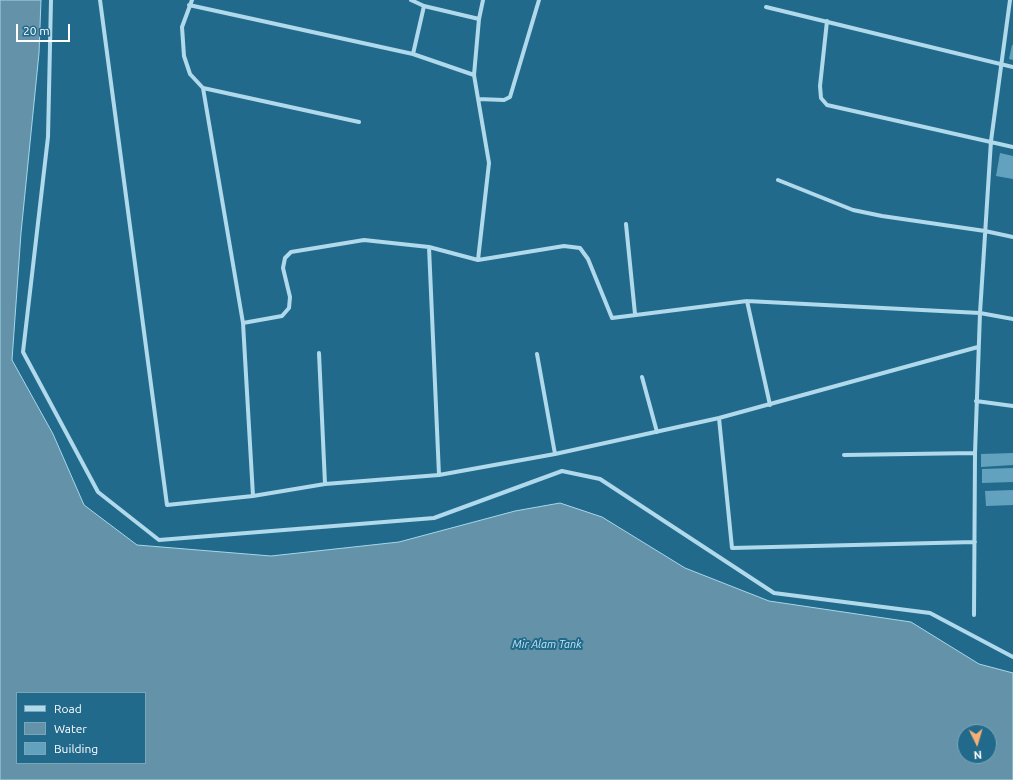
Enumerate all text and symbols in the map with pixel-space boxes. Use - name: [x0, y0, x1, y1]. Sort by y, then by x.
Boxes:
- scale bar: [18, 16, 72, 42]
- text: 20 m: [23, 24, 50, 37]
- water label: Mir Alam Tank: [512, 637, 582, 651]
- legend: [16, 692, 146, 764]
- text: Road: [54, 702, 82, 715]
- text: Water: [54, 722, 87, 735]
- north arrow: [957, 724, 997, 764]
- text: Building: [54, 742, 98, 755]
- text: N: [973, 749, 983, 761]

